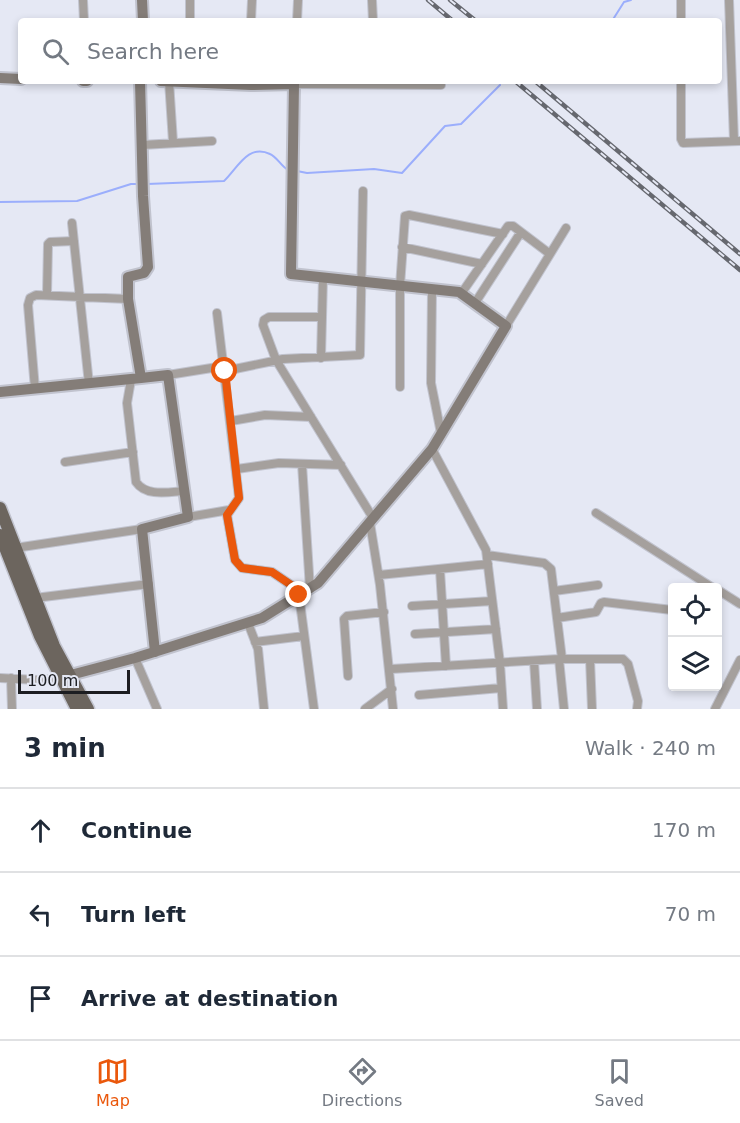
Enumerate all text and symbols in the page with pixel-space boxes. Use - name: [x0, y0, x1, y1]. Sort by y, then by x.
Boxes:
- search box: [18, 18, 722, 84]
- icon: search: [39, 35, 72, 68]
- text: Search here: [87, 39, 219, 64]
- route start: [211, 357, 237, 383]
- route end: [285, 581, 311, 607]
- map controls: [668, 583, 722, 691]
- button: locate: [668, 583, 722, 637]
- button: layers: [668, 637, 722, 691]
- scale bar: [18, 667, 130, 694]
- text: 100 m: [27, 671, 78, 690]
- text: 3 min: [24, 733, 106, 763]
- text: Walk · 240 m: [585, 736, 716, 760]
- icon: ahead: [24, 814, 57, 847]
- text: Continue: [81, 818, 192, 843]
- text: 170 m: [652, 818, 716, 842]
- icon: left: [24, 898, 57, 931]
- text: Turn left: [81, 902, 186, 927]
- text: 70 m: [665, 902, 716, 926]
- icon: arrive: [24, 982, 57, 1015]
- text: Arrive at destination: [81, 986, 338, 1011]
- tab: Map: [96, 1055, 130, 1110]
- tab: Directions: [322, 1055, 402, 1110]
- tab: Saved: [595, 1055, 644, 1110]

